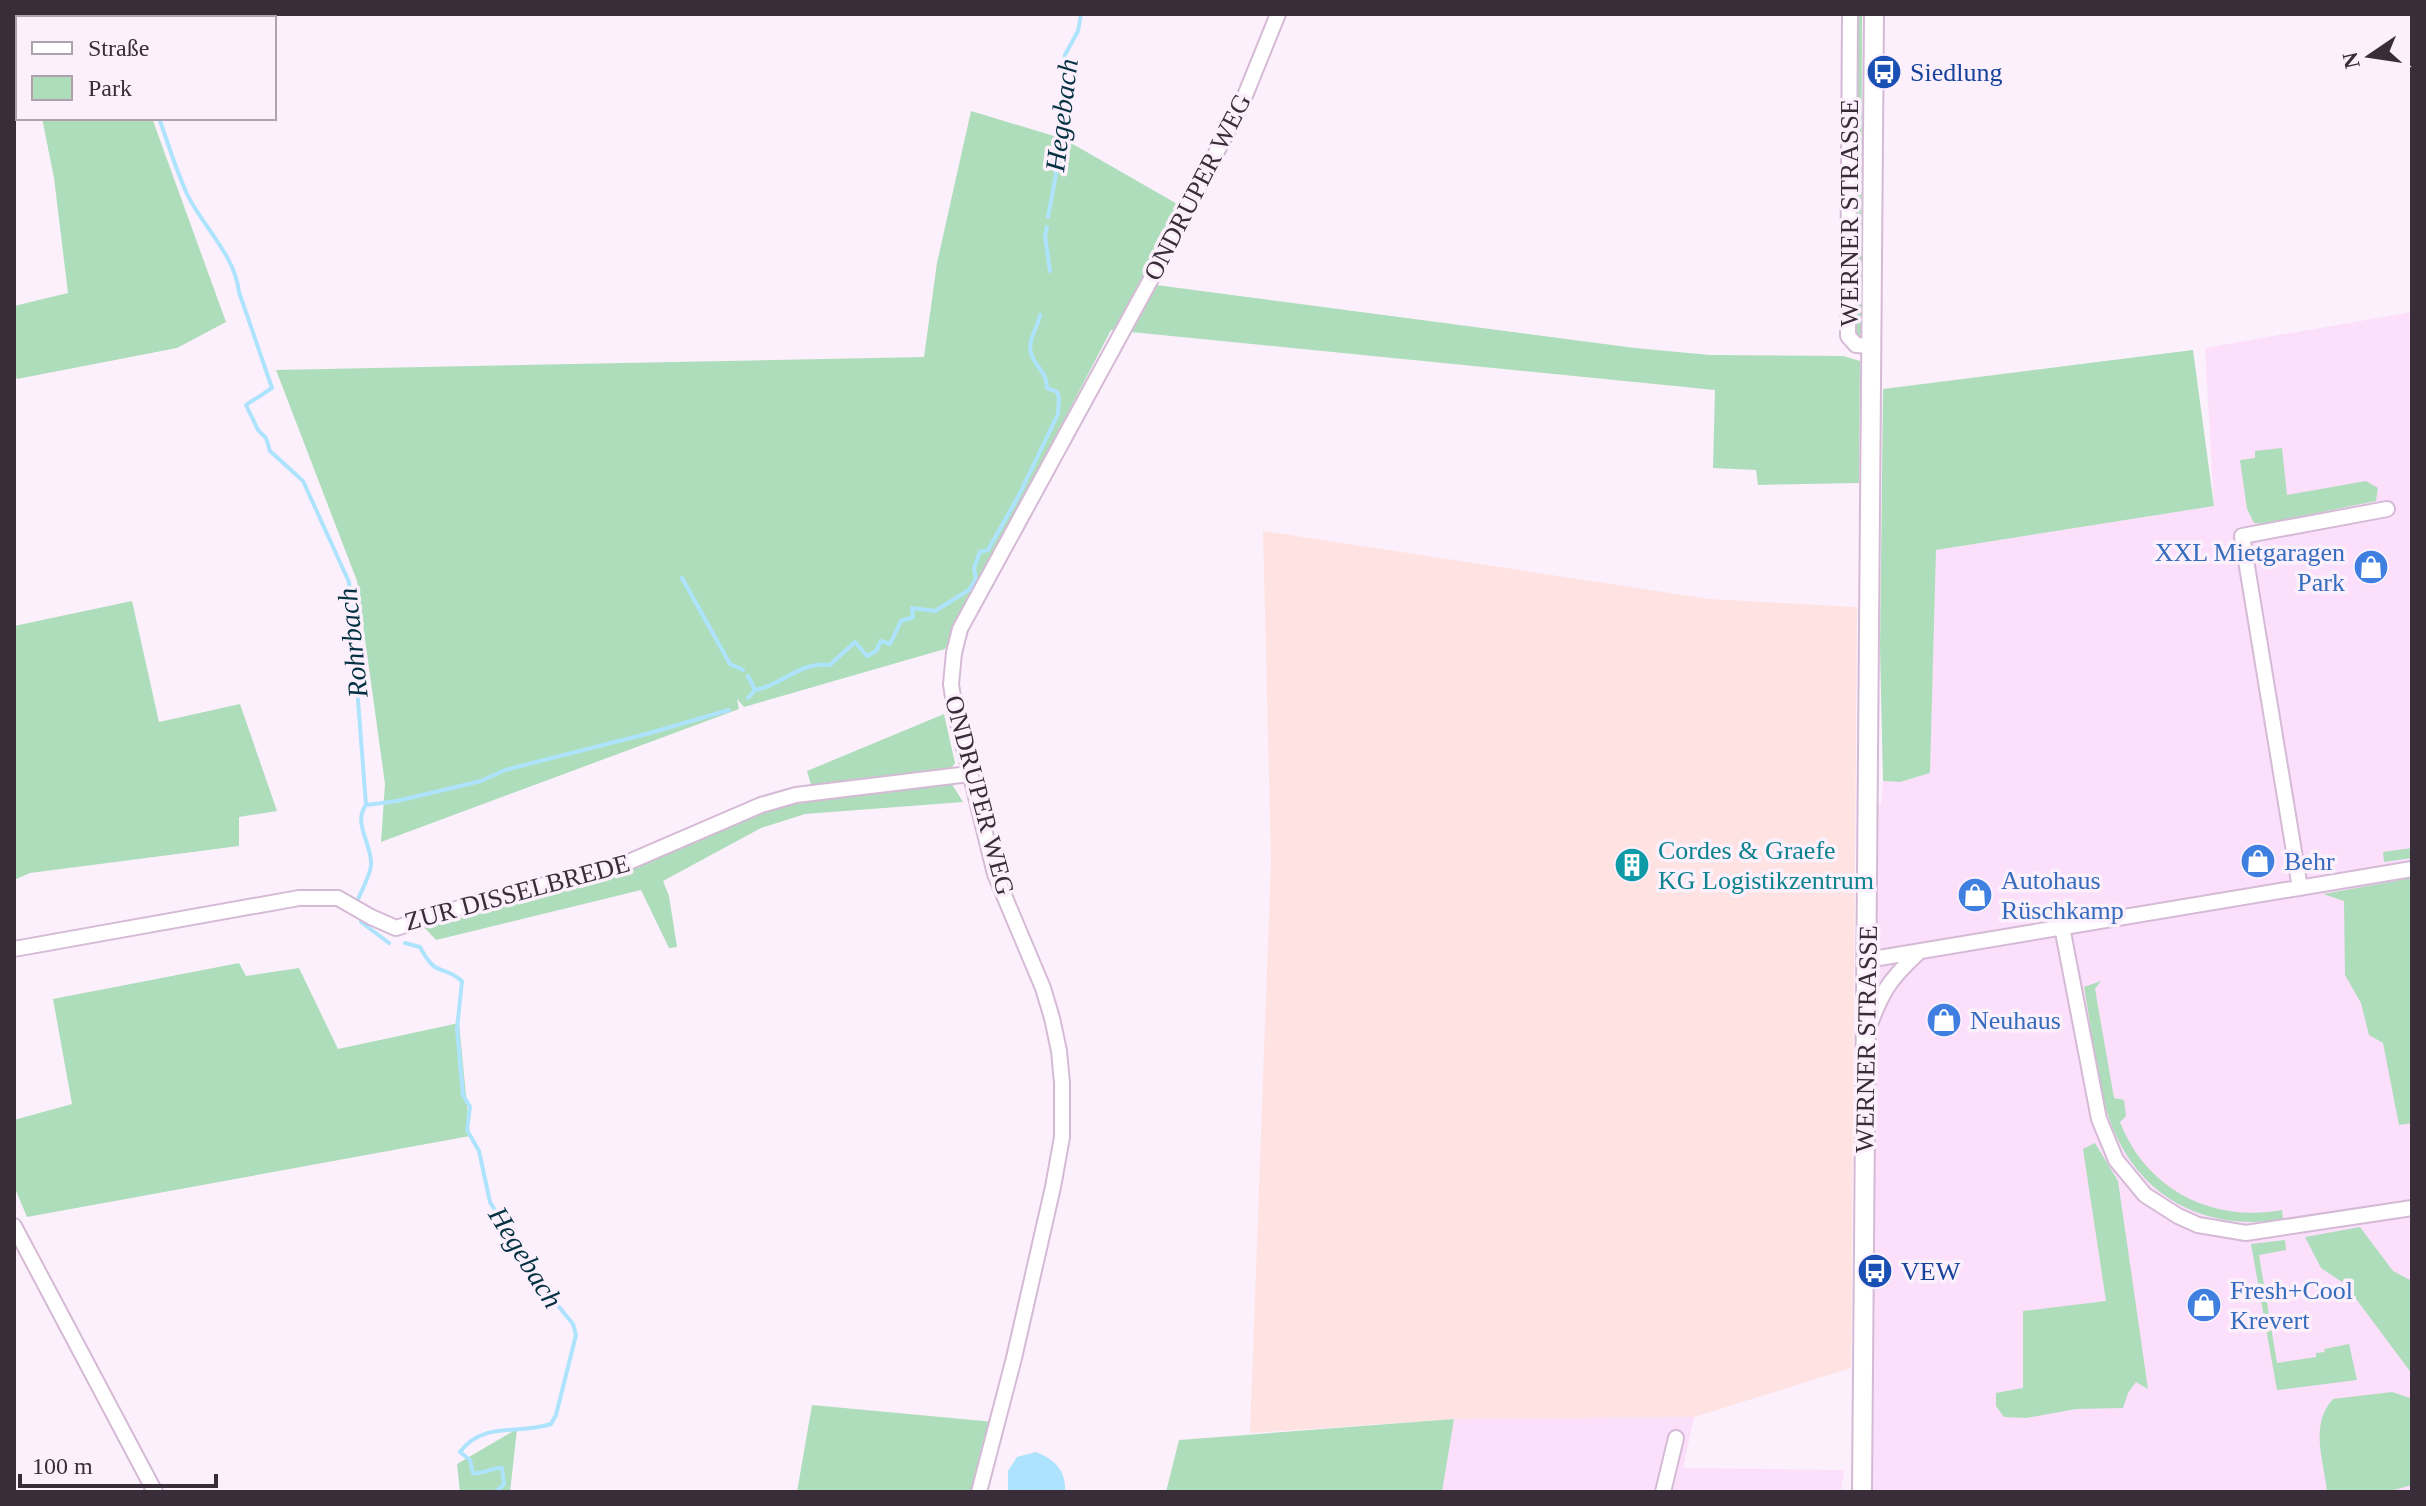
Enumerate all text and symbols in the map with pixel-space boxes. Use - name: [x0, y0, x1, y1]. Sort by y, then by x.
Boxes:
- legend: [16, 16, 276, 120]
- north arrow: [2330, 16, 2410, 96]
- text: Straße: [88, 35, 149, 61]
- text: N: [2337, 50, 2365, 71]
- bus stop icon: Siedlung: [1865, 53, 1903, 91]
- water label: Hegebach: [1039, 57, 1084, 174]
- place label: Siedlung: [1910, 58, 2002, 87]
- text: Park: [88, 75, 132, 101]
- street label: ONDRUPER WEG: [1138, 89, 1257, 285]
- street label: WERNER STRASSE: [1835, 99, 1864, 327]
- place label: XXL Mietgaragen Park: [2155, 538, 2345, 597]
- shop icon: XXL Mietgaragen Park: [2352, 548, 2390, 586]
- water label: Rohrbach: [331, 586, 374, 700]
- street label: ONDRUPER WEG: [939, 692, 1020, 898]
- place label: Cordes & Graefe KG Logistikzentrum: [1658, 836, 1874, 895]
- shop icon: Behr: [2239, 842, 2277, 880]
- building icon: Cordes & Graefe KG Logistikzentrum: [1613, 846, 1651, 884]
- place label: Behr: [2284, 847, 2335, 876]
- street label: ZUR DISSELBREDE: [401, 848, 633, 936]
- place label: Autohaus Rüschkamp: [2001, 866, 2124, 925]
- shop icon: Autohaus Rüschkamp: [1956, 876, 1994, 914]
- street label: WERNER STRASSE: [1850, 925, 1883, 1153]
- shop icon: Neuhaus: [1925, 1001, 1963, 1039]
- place label: Neuhaus: [1970, 1006, 2061, 1035]
- water label: Hegebach: [482, 1200, 569, 1314]
- bus stop icon: VEW: [1856, 1252, 1894, 1290]
- place label: VEW: [1901, 1257, 1961, 1286]
- place label: Fresh+Cool Krevert: [2230, 1276, 2353, 1335]
- shop icon: Fresh+Cool Krevert: [2185, 1286, 2223, 1324]
- scale bar: [20, 1438, 216, 1488]
- text: 100 m: [32, 1453, 93, 1479]

